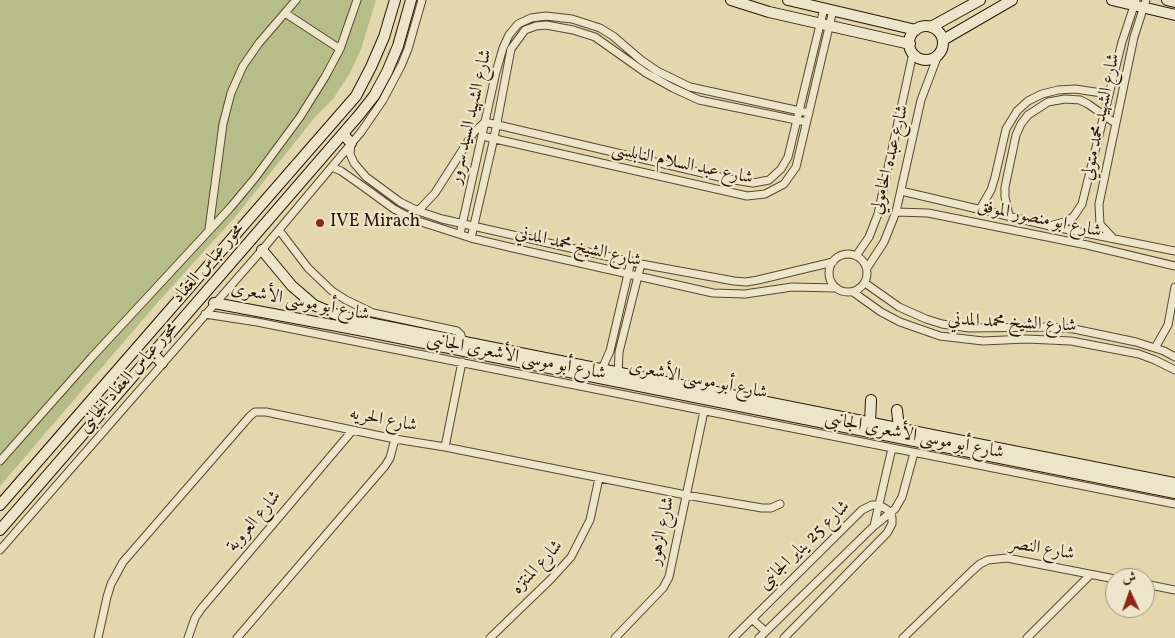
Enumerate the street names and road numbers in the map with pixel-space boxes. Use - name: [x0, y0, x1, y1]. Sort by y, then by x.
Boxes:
- street label: شارع الشهيد السيد سرور: [446, 47, 498, 187]
- street label: شارع الشهيد محمد متولي: [1078, 52, 1126, 182]
- street label: شارع عبده الحامولي: [867, 103, 915, 217]
- street label: شارع عبد السلام النابلسى: [609, 139, 755, 191]
- street label: شارع ابو منصور الموفق: [975, 196, 1103, 244]
- street label: محور عباس العقاد: [168, 220, 250, 308]
- street label: شارع الشيخ محمد المدني: [513, 223, 643, 273]
- street label: شارع أبو موسى الأشعرى: [229, 279, 371, 327]
- street label: شارع الشيخ محمد المدني: [947, 310, 1077, 338]
- street label: محور عباس العقاد الجانبى: [75, 318, 183, 438]
- street label: شارع أبو موسى الأشعرى الجانبى: [425, 330, 607, 386]
- street label: شارع أبو موسى الأشعرى: [627, 357, 769, 405]
- street label: شارع الحريه: [347, 404, 419, 438]
- street label: شارع أبو موسى الأشعرى الجانبى: [823, 409, 1005, 465]
- street label: شارع العروبة: [223, 487, 287, 557]
- street label: شارع الزهور: [645, 495, 681, 567]
- street label: شارع 25 يناير الجانبى: [755, 497, 855, 595]
- street label: شارع النصر: [1008, 534, 1076, 566]
- street label: شارع المنتزه: [508, 536, 568, 600]

